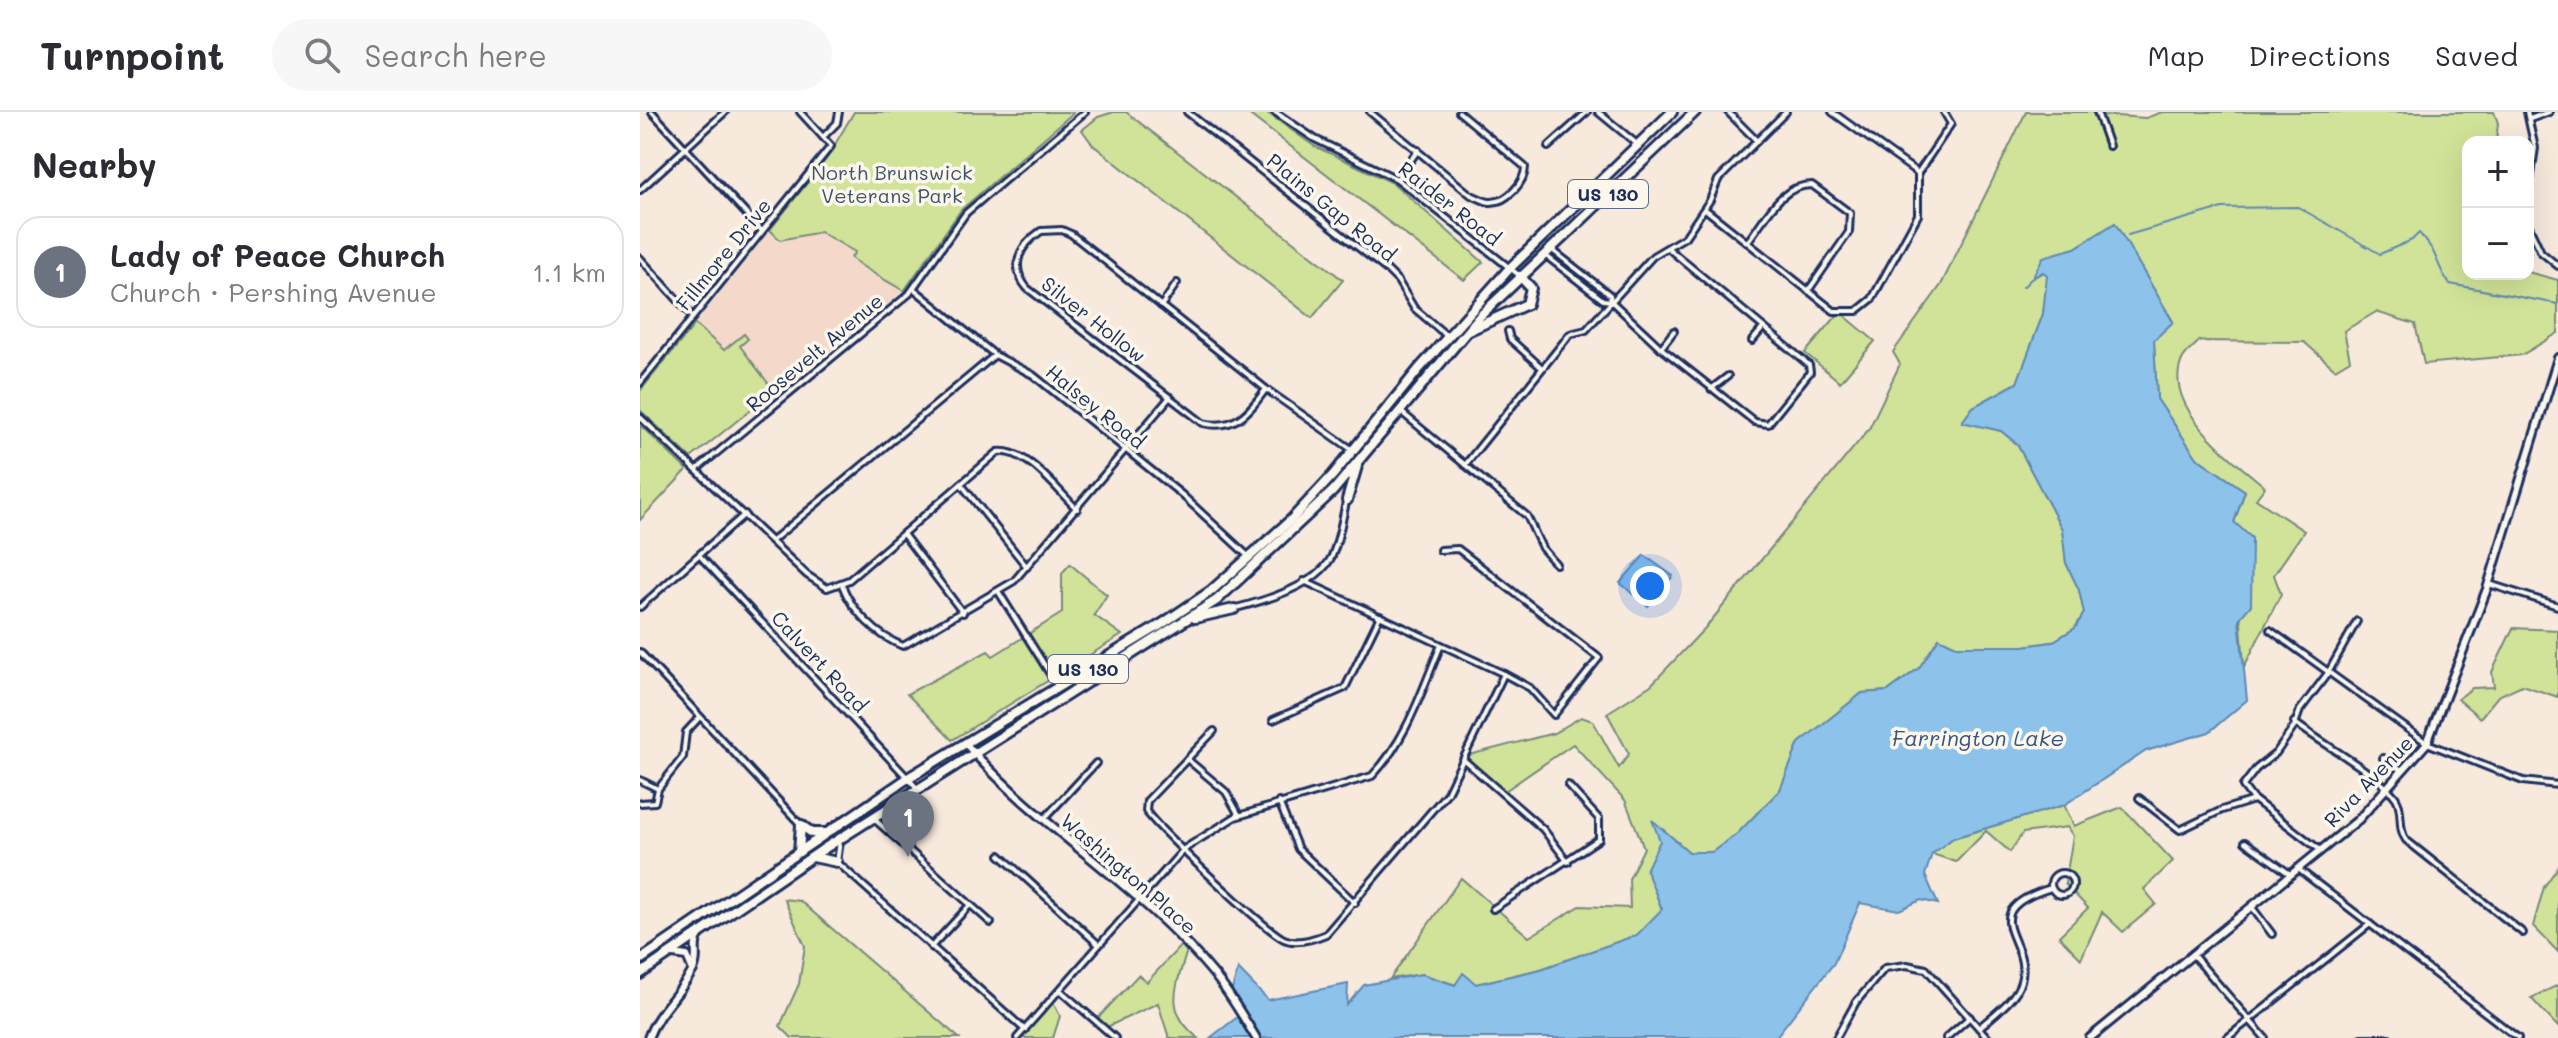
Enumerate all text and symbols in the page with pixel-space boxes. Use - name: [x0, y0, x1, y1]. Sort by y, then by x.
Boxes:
- search box: [272, 19, 832, 91]
- text: Turnpoint: [40, 30, 224, 80]
- icon: search: [300, 33, 344, 77]
- text: Search here: [364, 35, 547, 75]
- text: Map: [2148, 37, 2205, 73]
- text: Directions: [2249, 37, 2391, 73]
- text: Saved: [2435, 37, 2518, 73]
- map controls: [2462, 136, 2534, 280]
- button: +: [2462, 136, 2534, 208]
- text: Nearby: [32, 142, 157, 187]
- street label: Plains Gap Road: [1262, 147, 1402, 267]
- street label: Raider Road: [1394, 155, 1506, 251]
- park label: North Brunswick Veterans Park: [811, 159, 973, 208]
- road number: US 130: [1568, 180, 1648, 208]
- street label: Fillmore Drive: [670, 193, 776, 315]
- button: −: [2462, 208, 2534, 280]
- text: Lady of Peace Church: [110, 235, 445, 275]
- text: 1: [54, 255, 66, 289]
- text: 1.1 km: [532, 255, 606, 289]
- street label: Silver Hollow: [1037, 270, 1151, 368]
- text: Church · Pershing Avenue: [110, 275, 436, 309]
- street label: Roosevelt Avenue: [740, 287, 888, 417]
- street label: Halsey Road: [1041, 358, 1151, 454]
- your location: [1630, 566, 1670, 606]
- street label: Calvert Road: [766, 605, 874, 717]
- road number: US 130: [1048, 655, 1128, 683]
- water label: Farrington Lake: [1892, 723, 2064, 752]
- street label: Riva Avenue: [2318, 730, 2418, 832]
- pin: 1: [882, 791, 934, 857]
- street label: Washington Place: [1056, 807, 1202, 939]

